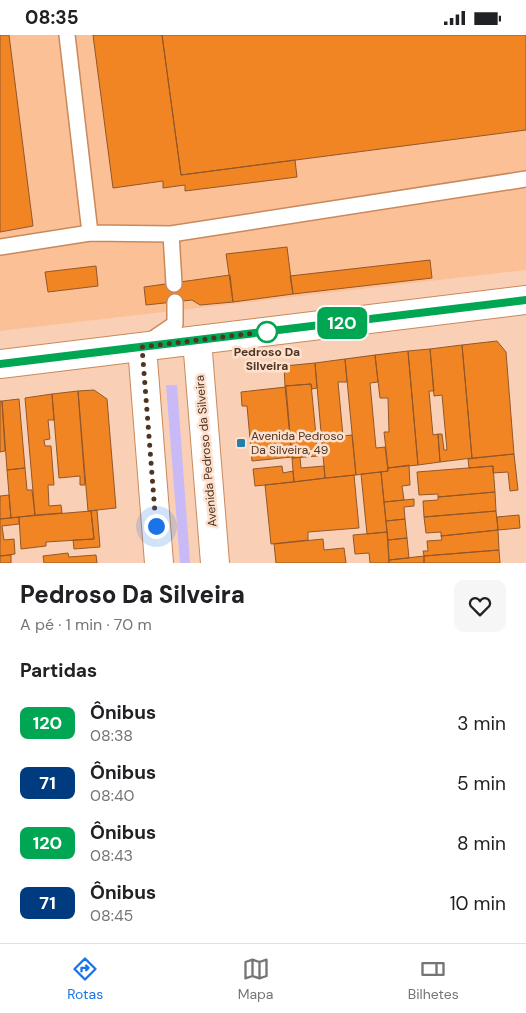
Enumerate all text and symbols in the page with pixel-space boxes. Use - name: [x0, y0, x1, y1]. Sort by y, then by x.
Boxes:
- text: 08:35: [25, 5, 79, 30]
- line badge: 120: [313, 307, 371, 339]
- text: 120: [327, 311, 357, 335]
- marker: Pedroso Da Silveira: [256, 321, 278, 343]
- place label: Pedroso Da Silveira: [234, 344, 300, 374]
- street label: Avenida Pedroso da Silveira: [191, 374, 221, 528]
- place label: Avenida Pedroso Da Silveira, 49: [251, 428, 344, 458]
- marker: Avenida Pedroso Da Silveira, 49: [235, 437, 247, 449]
- your location: [144, 514, 169, 539]
- text: Pedroso Da Silveira: [20, 579, 245, 610]
- button: heart: [454, 580, 506, 632]
- text: A pé · 1 min · 70 m: [20, 614, 152, 635]
- text: Partidas: [20, 658, 97, 683]
- text: Ônibus: [90, 700, 156, 725]
- text: 120: [33, 711, 62, 735]
- text: 3 min: [457, 711, 506, 736]
- text: 08:38: [90, 725, 133, 746]
- text: Ônibus: [90, 760, 156, 785]
- text: 71: [39, 771, 56, 795]
- text: 5 min: [457, 771, 506, 796]
- text: 08:40: [90, 785, 135, 806]
- text: Ônibus: [90, 820, 156, 845]
- text: 120: [33, 831, 62, 855]
- text: 8 min: [457, 831, 506, 856]
- text: 08:43: [90, 845, 133, 866]
- text: Ônibus: [90, 880, 156, 905]
- text: 71: [39, 891, 56, 915]
- text: 10 min: [450, 891, 506, 916]
- text: 08:45: [90, 905, 133, 926]
- tab: Rotas: [67, 955, 103, 1003]
- tab: Mapa: [238, 955, 273, 1003]
- tab: Bilhetes: [408, 955, 459, 1003]

